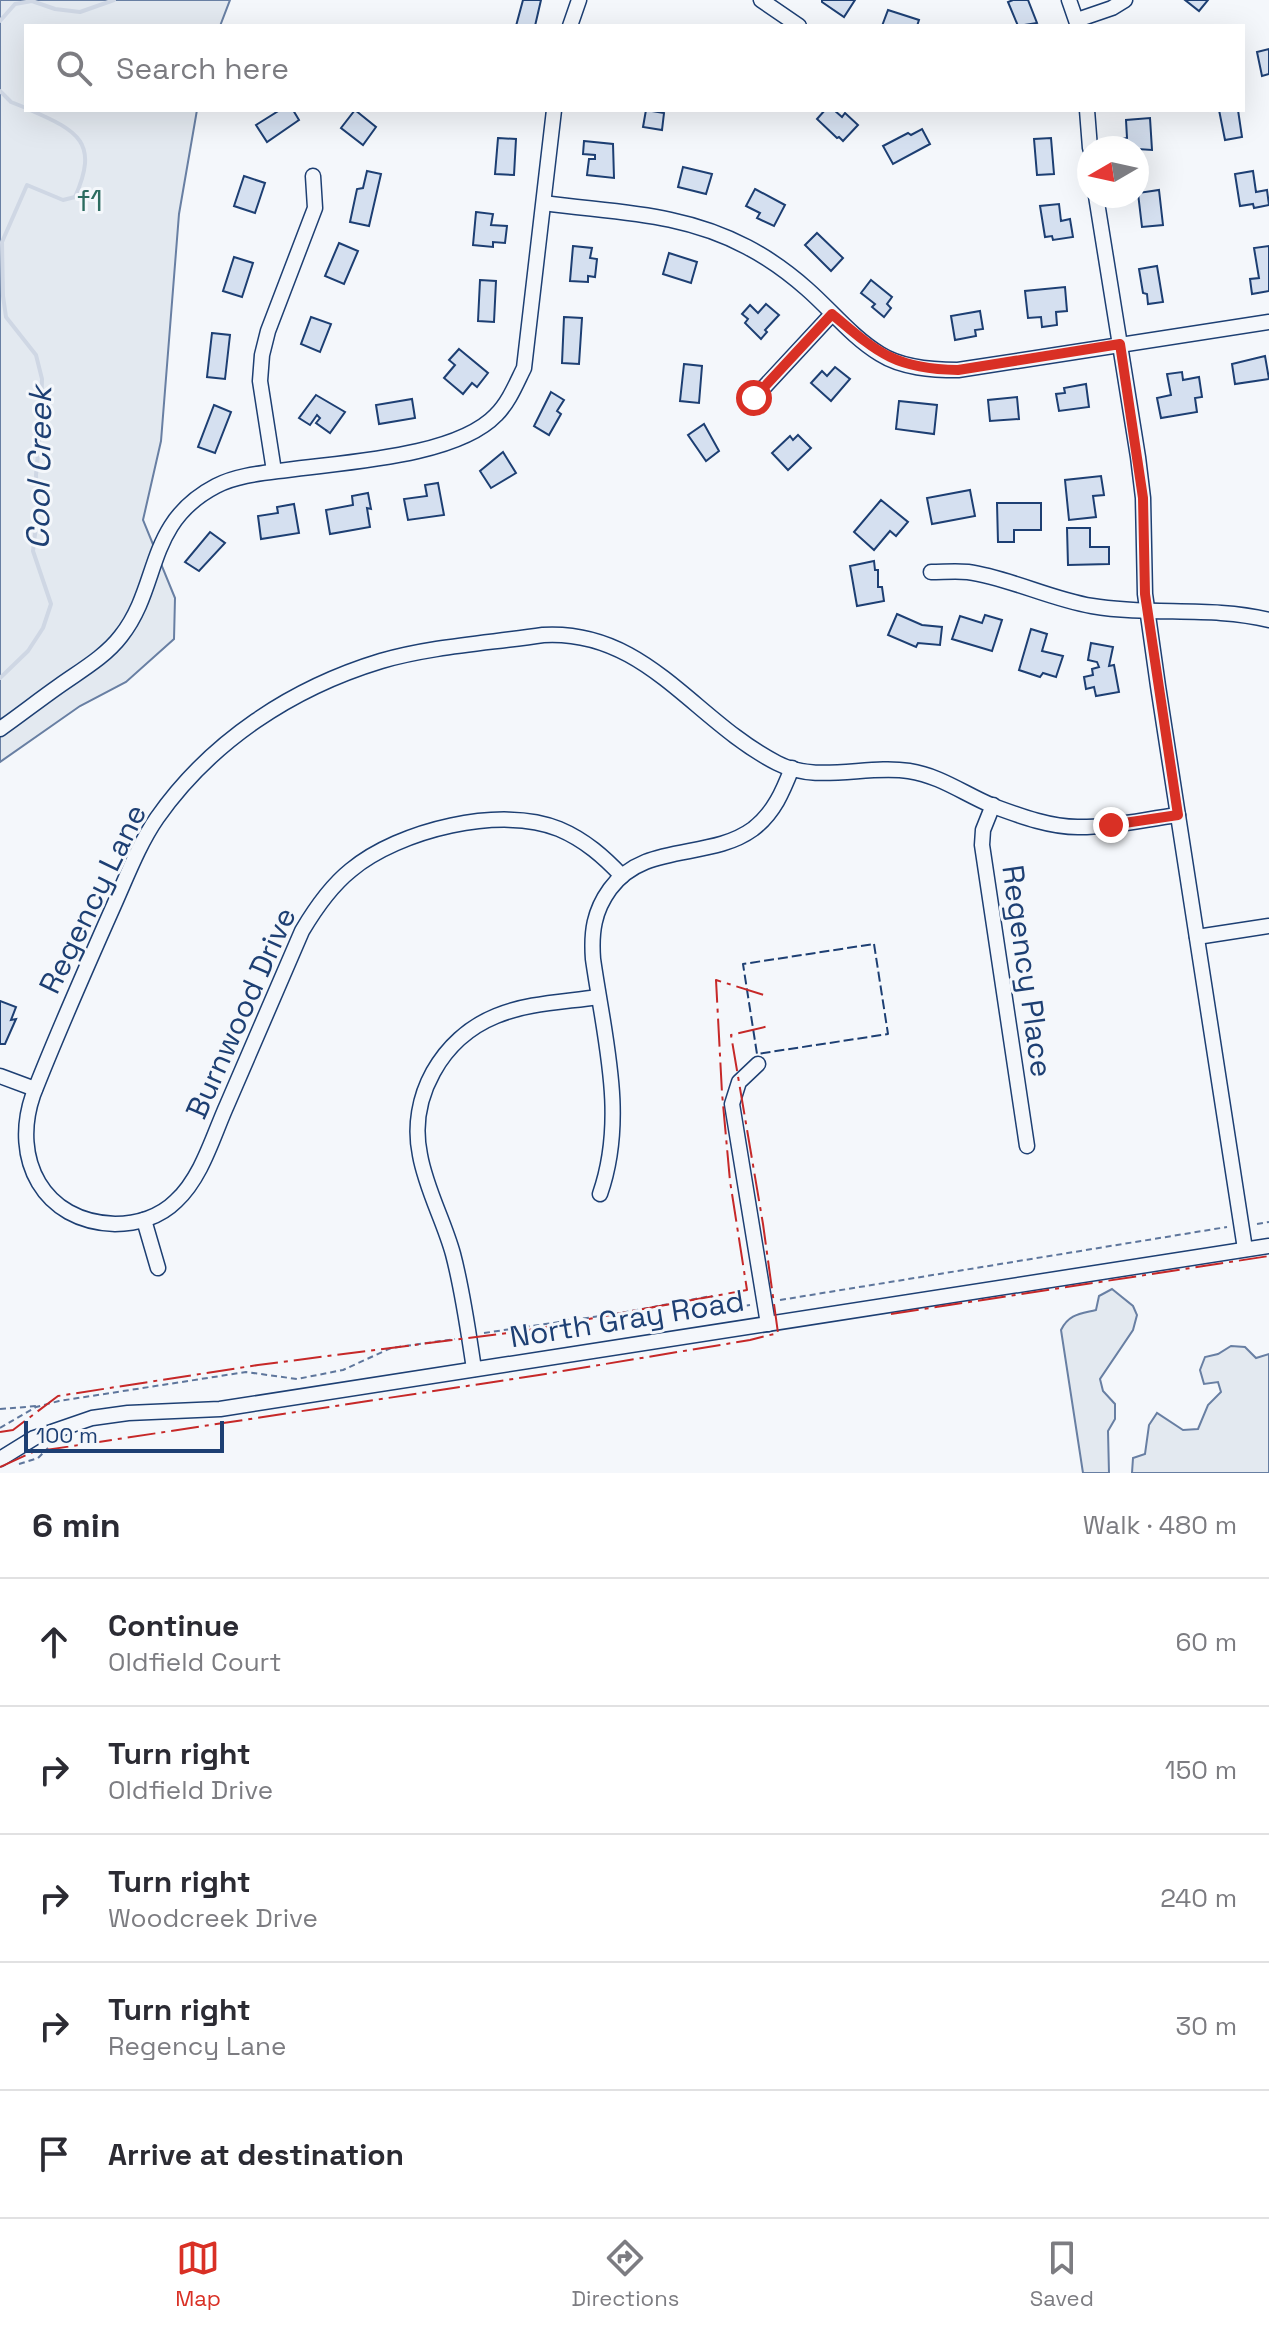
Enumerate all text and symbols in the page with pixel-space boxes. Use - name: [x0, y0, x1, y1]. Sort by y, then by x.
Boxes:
- search box: [24, 24, 1245, 112]
- icon: search: [52, 46, 96, 90]
- text: Search here: [116, 49, 289, 88]
- north arrow: [1077, 136, 1149, 208]
- park label: f1: [77, 181, 103, 220]
- route start: [736, 380, 772, 416]
- water label: Cool Creek: [18, 382, 60, 550]
- street label: Regency Lane: [30, 798, 155, 1000]
- route end: [1093, 807, 1129, 843]
- street label: Regency Place: [993, 862, 1062, 1080]
- street label: Burnwood Drive: [176, 901, 305, 1125]
- street label: North Gray Road: [507, 1281, 747, 1356]
- scale bar: [24, 1417, 224, 1453]
- text: 100 m: [36, 1421, 98, 1449]
- text: 6 min: [32, 1504, 121, 1547]
- text: Walk · 480 m: [1083, 1508, 1237, 1542]
- text: Continue: [108, 1606, 239, 1645]
- icon: ahead: [32, 1620, 76, 1664]
- text: 60 m: [1175, 1625, 1237, 1659]
- text: Oldfield Court: [108, 1645, 281, 1679]
- text: Turn right: [108, 1734, 251, 1773]
- icon: right: [32, 1748, 76, 1792]
- text: 150 m: [1165, 1753, 1237, 1787]
- text: Oldfield Drive: [108, 1773, 273, 1807]
- text: Turn right: [108, 1862, 251, 1901]
- icon: right: [32, 1876, 76, 1920]
- text: 240 m: [1160, 1881, 1237, 1915]
- text: Woodcreek Drive: [108, 1901, 318, 1935]
- text: Turn right: [108, 1990, 251, 2029]
- icon: right: [32, 2004, 76, 2048]
- text: 30 m: [1176, 2009, 1237, 2043]
- text: Regency Lane: [108, 2029, 286, 2063]
- icon: arrive: [32, 2132, 76, 2176]
- text: Arrive at destination: [108, 2135, 404, 2174]
- tab: Map: [175, 2236, 221, 2312]
- tab: Directions: [571, 2236, 679, 2312]
- tab: Saved: [1030, 2236, 1094, 2312]

